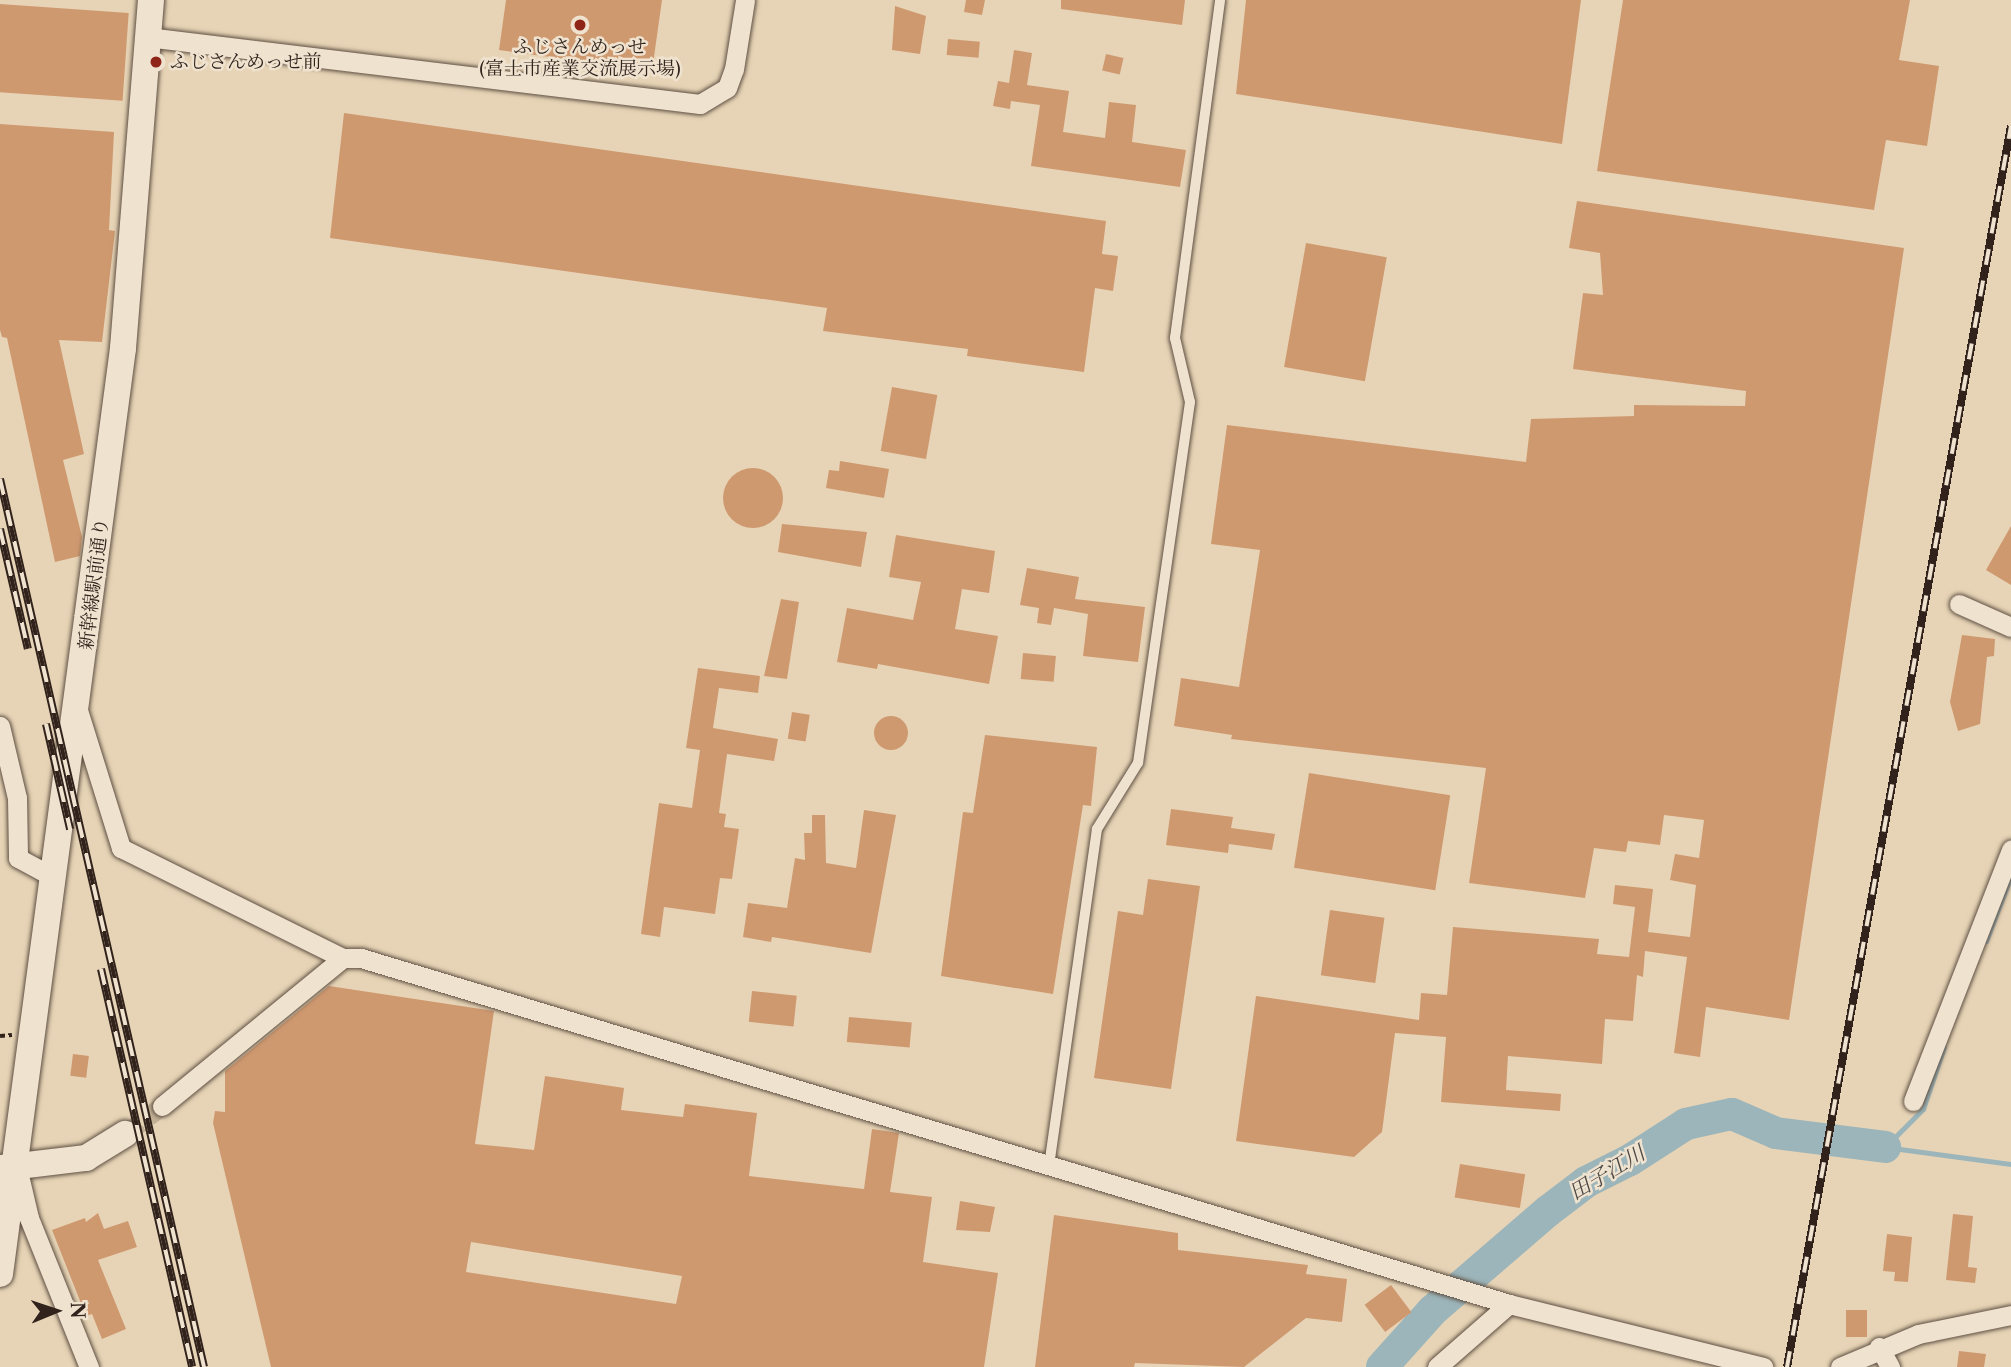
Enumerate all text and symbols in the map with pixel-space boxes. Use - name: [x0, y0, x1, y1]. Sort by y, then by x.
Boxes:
- marker: ふじさんめっせ (富士市産業交流展示場): [572, 17, 588, 33]
- place label: ふじさんめっせ (富士市産業交流展示場): [479, 36, 681, 80]
- place label: ふじさんめっせ前: [170, 51, 322, 73]
- marker: ふじさんめっせ前: [148, 54, 164, 70]
- street label: 新幹線駅前通り: [75, 517, 113, 651]
- water label: 田子江川: [1565, 1141, 1649, 1205]
- north arrow: [21, 1276, 91, 1346]
- text: N: [66, 1302, 89, 1319]

